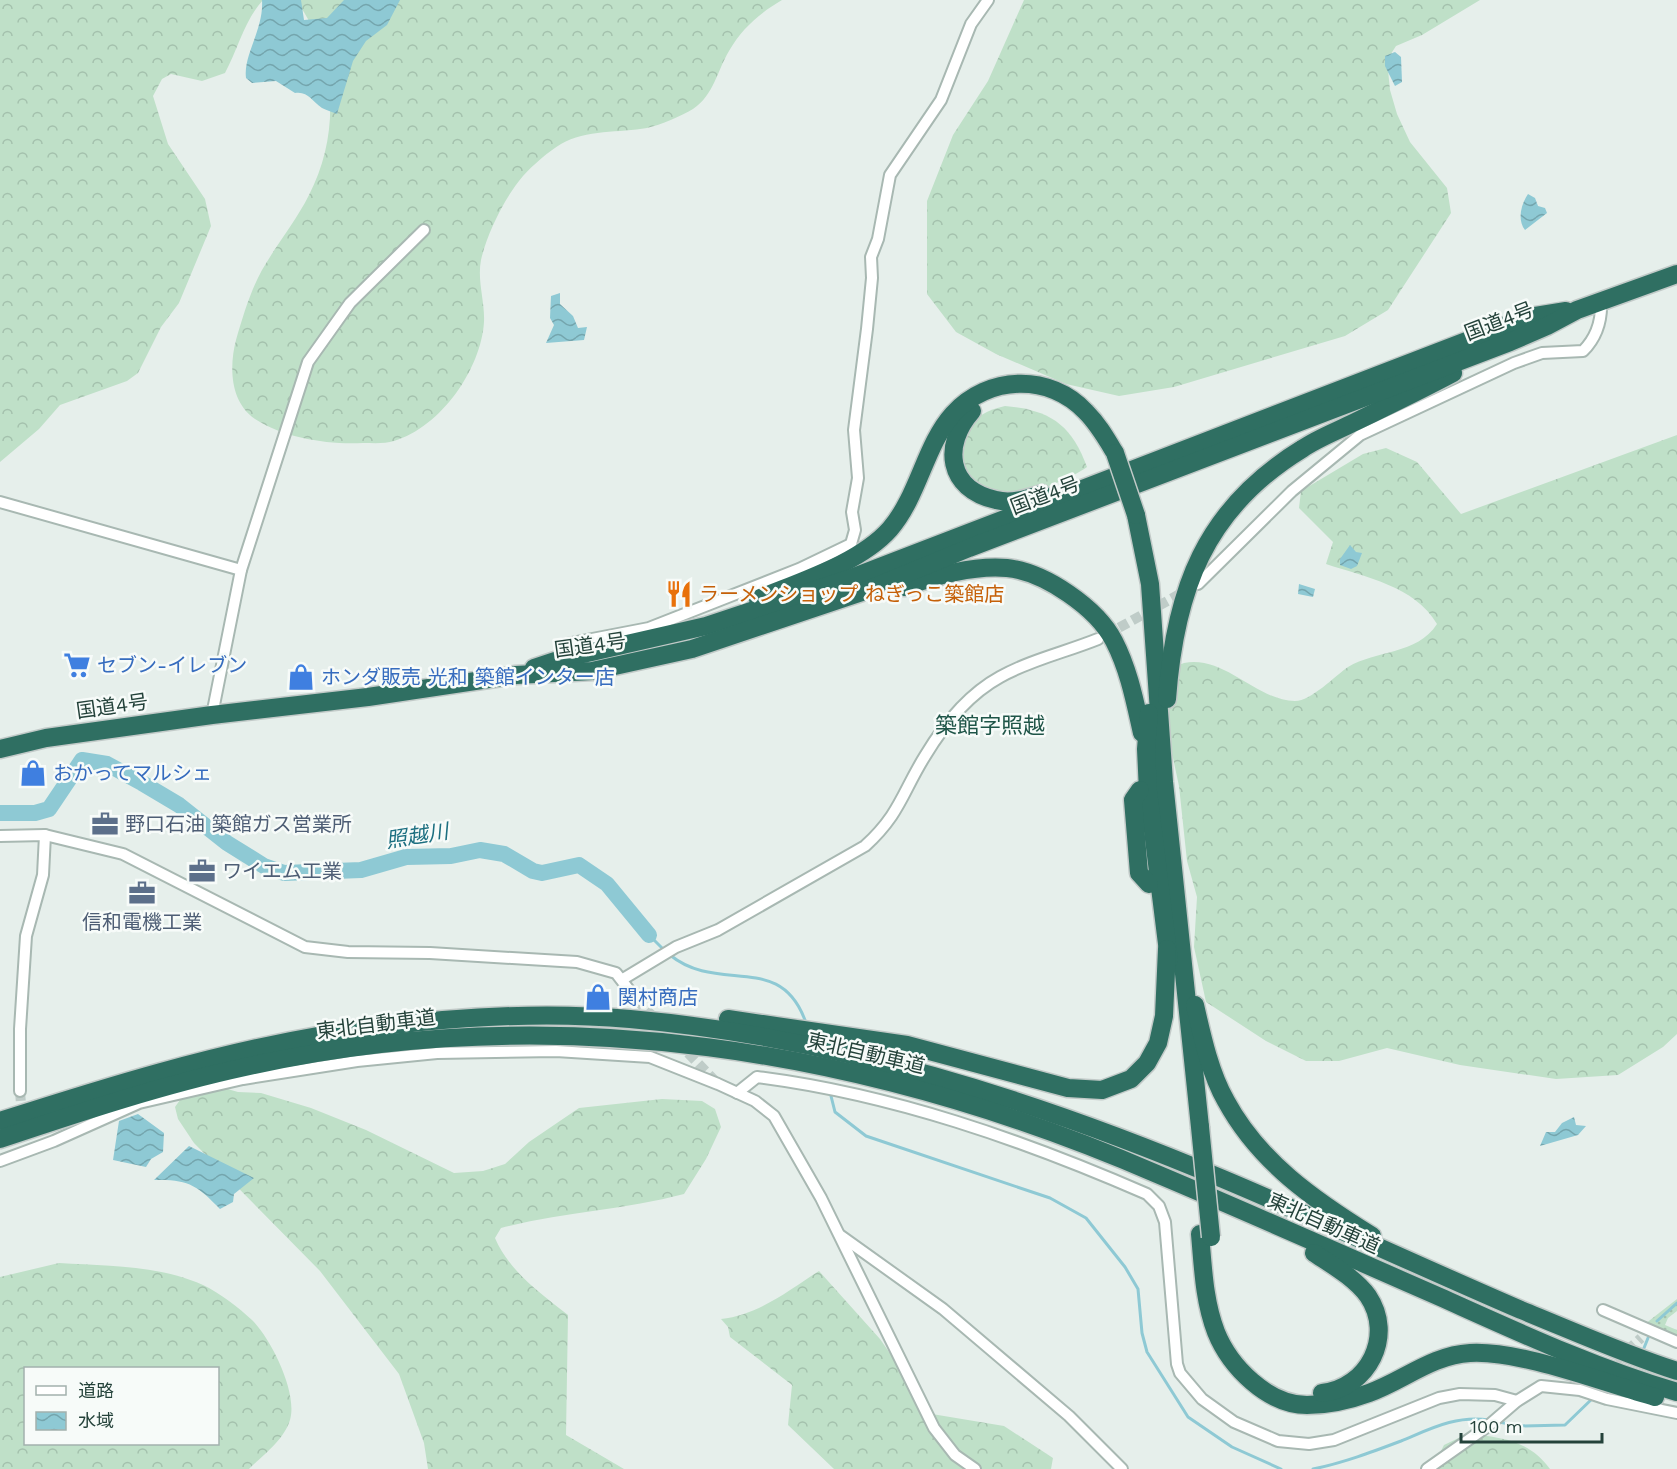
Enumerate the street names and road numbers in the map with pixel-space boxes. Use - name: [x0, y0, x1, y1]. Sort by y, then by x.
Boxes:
- street label: 国道4号: [1461, 297, 1537, 345]
- street label: 国道4号: [1007, 471, 1083, 519]
- street label: 国道4号: [553, 628, 627, 662]
- street label: 国道4号: [75, 689, 149, 723]
- street label: 東北自動車道: [315, 1005, 437, 1043]
- street label: 東北自動車道: [805, 1028, 927, 1078]
- street label: 東北自動車道: [1264, 1188, 1384, 1258]

